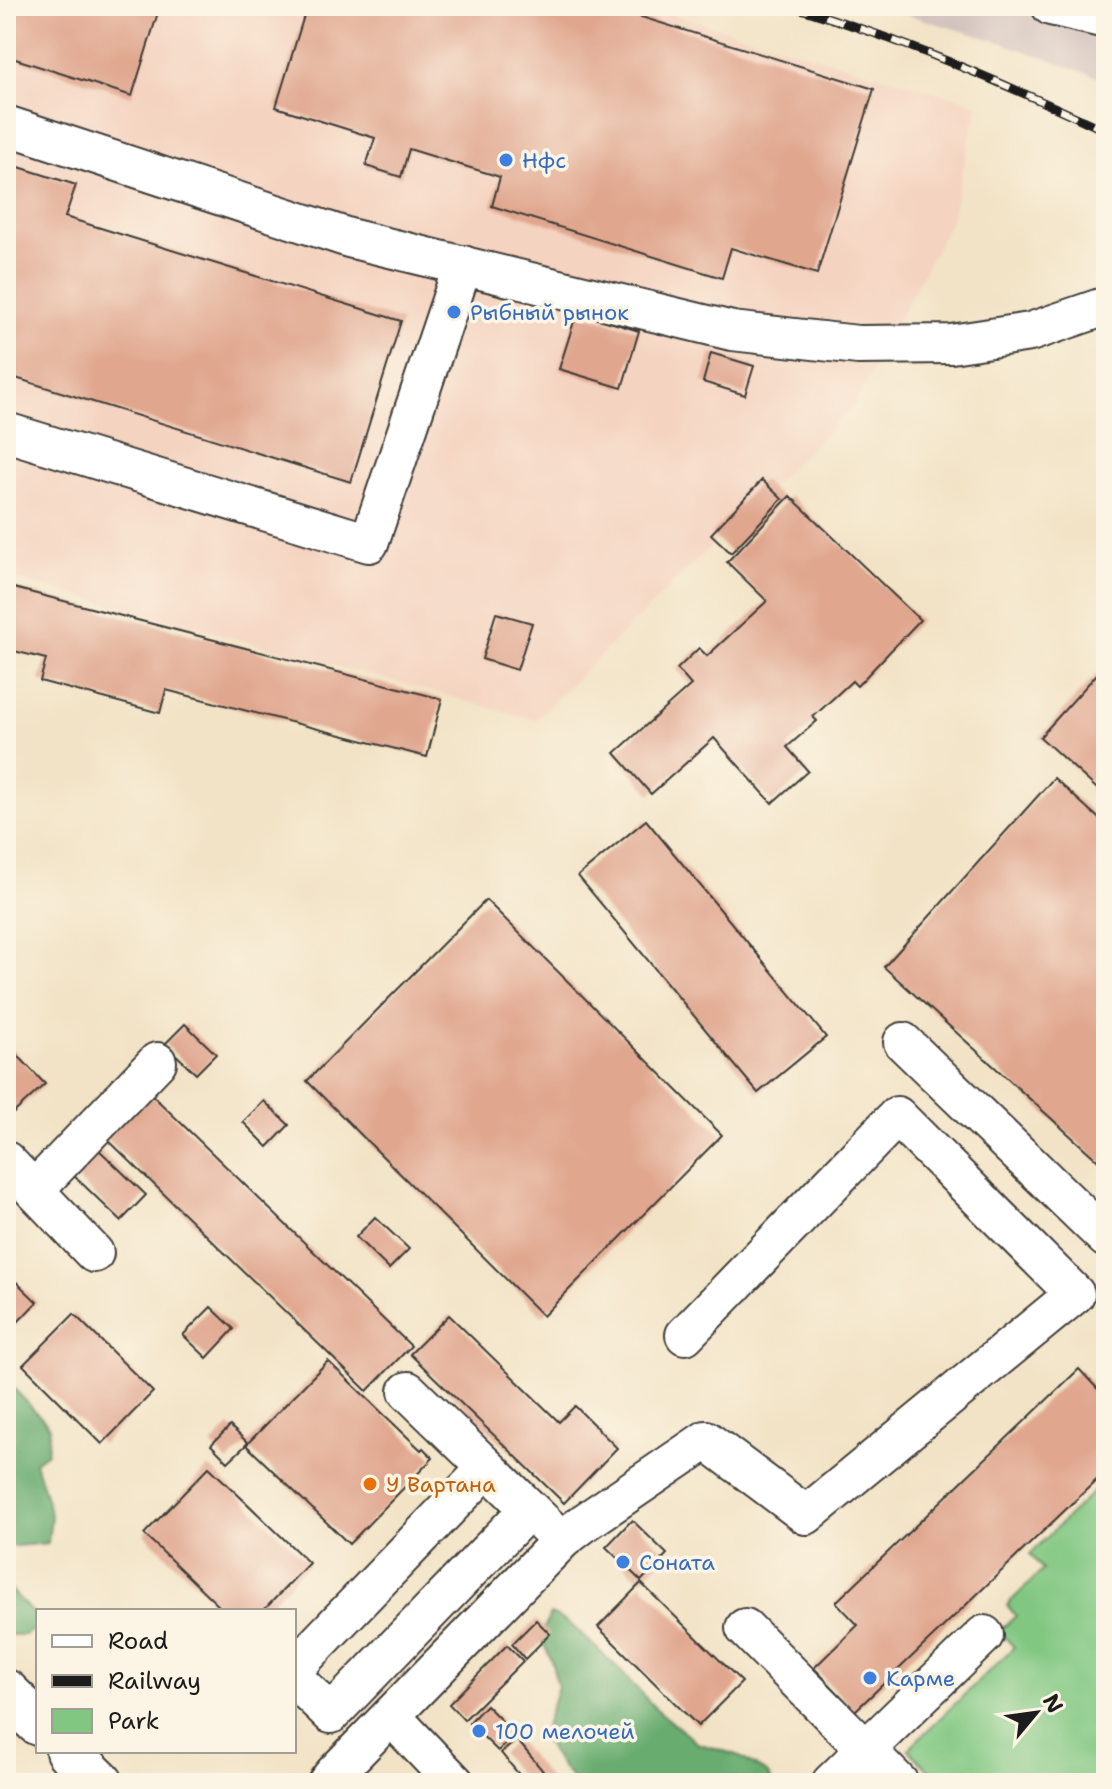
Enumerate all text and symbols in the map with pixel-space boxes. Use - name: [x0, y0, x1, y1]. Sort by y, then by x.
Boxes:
- place label: Нфс: [522, 146, 566, 175]
- marker: Нфс: [497, 151, 515, 169]
- place label: Рыбный рынок: [470, 298, 629, 327]
- marker: Рыбный рынок: [445, 303, 463, 321]
- place label: У Вартана: [386, 1470, 496, 1499]
- marker: У Вартана: [361, 1475, 379, 1493]
- place label: Соната: [639, 1548, 715, 1577]
- marker: Соната: [614, 1553, 632, 1571]
- legend: [36, 1609, 296, 1753]
- text: Road: [108, 1625, 168, 1657]
- place label: Карме: [886, 1664, 955, 1693]
- text: Railway: [108, 1665, 201, 1697]
- marker: Карме: [861, 1669, 879, 1687]
- north arrow: [996, 1673, 1076, 1753]
- text: N: [1036, 1689, 1070, 1718]
- text: Park: [108, 1705, 160, 1737]
- place label: 100 мелочей: [495, 1717, 635, 1746]
- marker: 100 мелочей: [470, 1722, 488, 1740]

